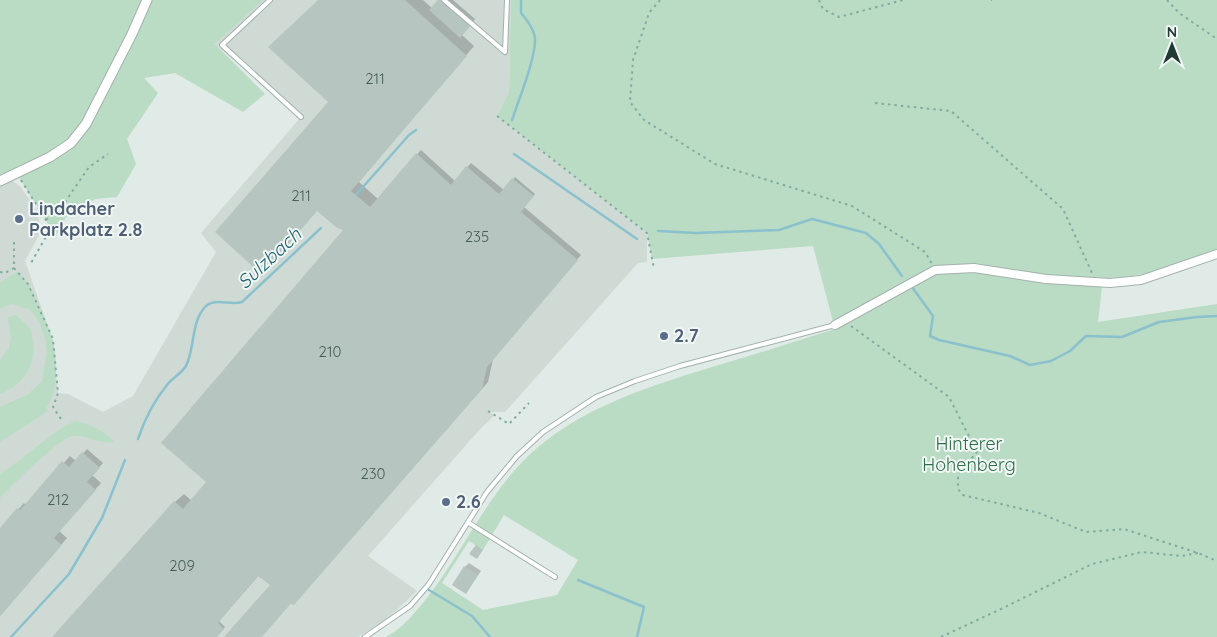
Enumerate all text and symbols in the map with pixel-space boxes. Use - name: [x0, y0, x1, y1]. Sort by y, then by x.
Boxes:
- north arrow: [1147, 20, 1197, 70]
- text: N: [1167, 23, 1177, 41]
- house number: 211: [365, 69, 385, 88]
- house number: 211: [291, 186, 311, 205]
- place label: Lindacher Parkplatz 2.8: [29, 197, 142, 241]
- marker: Lindacher Parkplatz 2.8: [13, 213, 25, 225]
- water label: Sulzbach: [232, 222, 307, 294]
- house number: 235: [465, 227, 489, 246]
- place label: 2.7: [674, 324, 699, 347]
- marker: 2.7: [658, 330, 670, 342]
- house number: 210: [319, 342, 341, 361]
- park label: Hinterer Hohenberg: [922, 432, 1016, 476]
- house number: 230: [360, 464, 386, 483]
- house number: 212: [47, 490, 69, 509]
- place label: 2.6: [456, 490, 481, 513]
- marker: 2.6: [440, 496, 452, 508]
- house number: 209: [169, 556, 195, 575]

